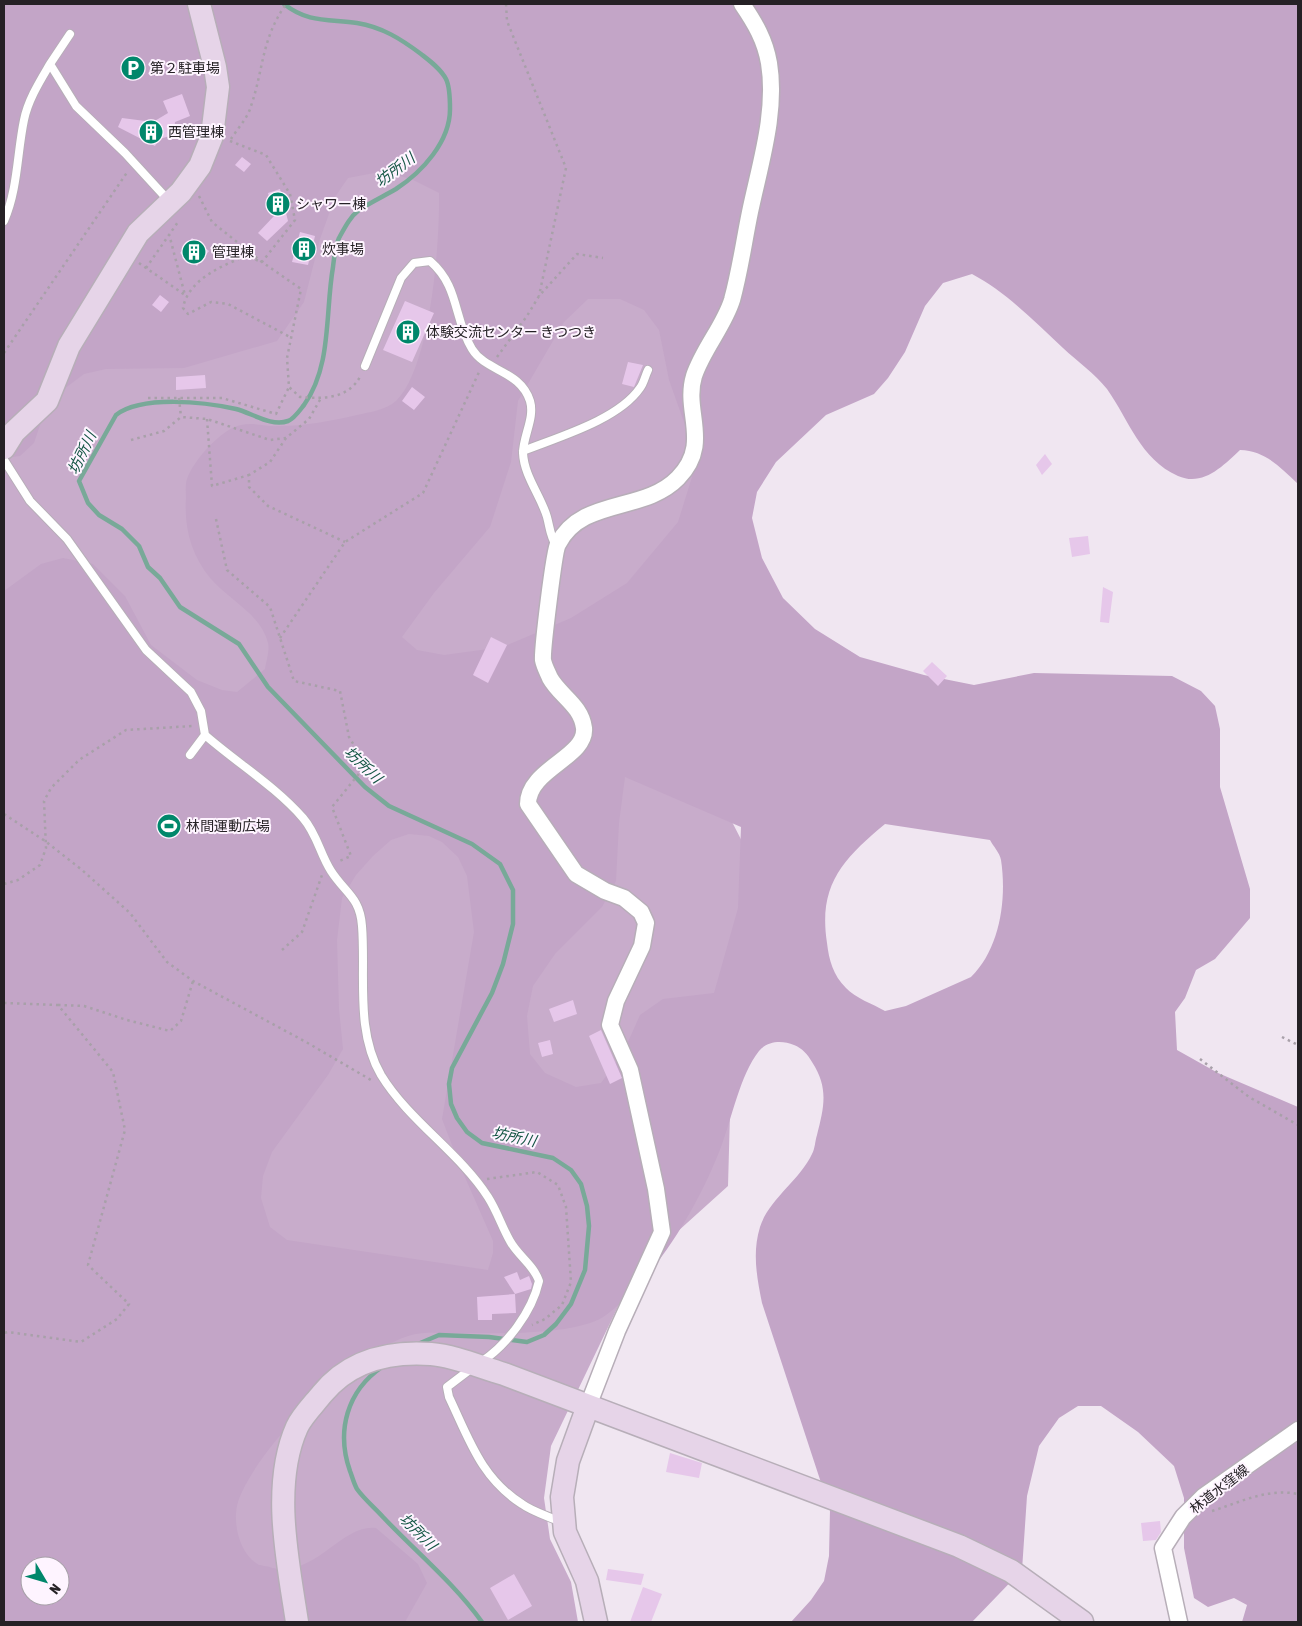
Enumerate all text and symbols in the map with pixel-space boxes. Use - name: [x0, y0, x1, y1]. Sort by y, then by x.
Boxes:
- parking icon: 第２駐車場: [120, 55, 146, 81]
- place label: 第２駐車場: [150, 60, 220, 76]
- building icon: 西管理棟: [138, 119, 164, 145]
- place label: 西管理棟: [168, 124, 224, 140]
- water label: 坊所川: [372, 148, 419, 190]
- building icon: シャワー棟: [265, 191, 291, 217]
- place label: シャワー棟: [296, 196, 366, 212]
- building icon: 炊事場: [291, 236, 317, 262]
- building icon: 管理棟: [181, 239, 207, 265]
- place label: 炊事場: [322, 241, 364, 257]
- place label: 管理棟: [212, 244, 254, 260]
- building icon: 体験交流センター きつつき: [395, 319, 421, 345]
- place label: 体験交流センター きつつき: [426, 324, 596, 340]
- water label: 坊所川: [64, 427, 100, 477]
- water label: 坊所川: [341, 743, 387, 788]
- sports icon: 林間運動広場: [156, 813, 182, 839]
- place label: 林間運動広場: [186, 818, 270, 834]
- water label: 坊所川: [490, 1124, 540, 1150]
- street label: 林道水窪線: [1186, 1461, 1252, 1517]
- water label: 坊所川: [396, 1510, 442, 1555]
- north arrow: [20, 1556, 70, 1606]
- text: N: [46, 1581, 64, 1597]

